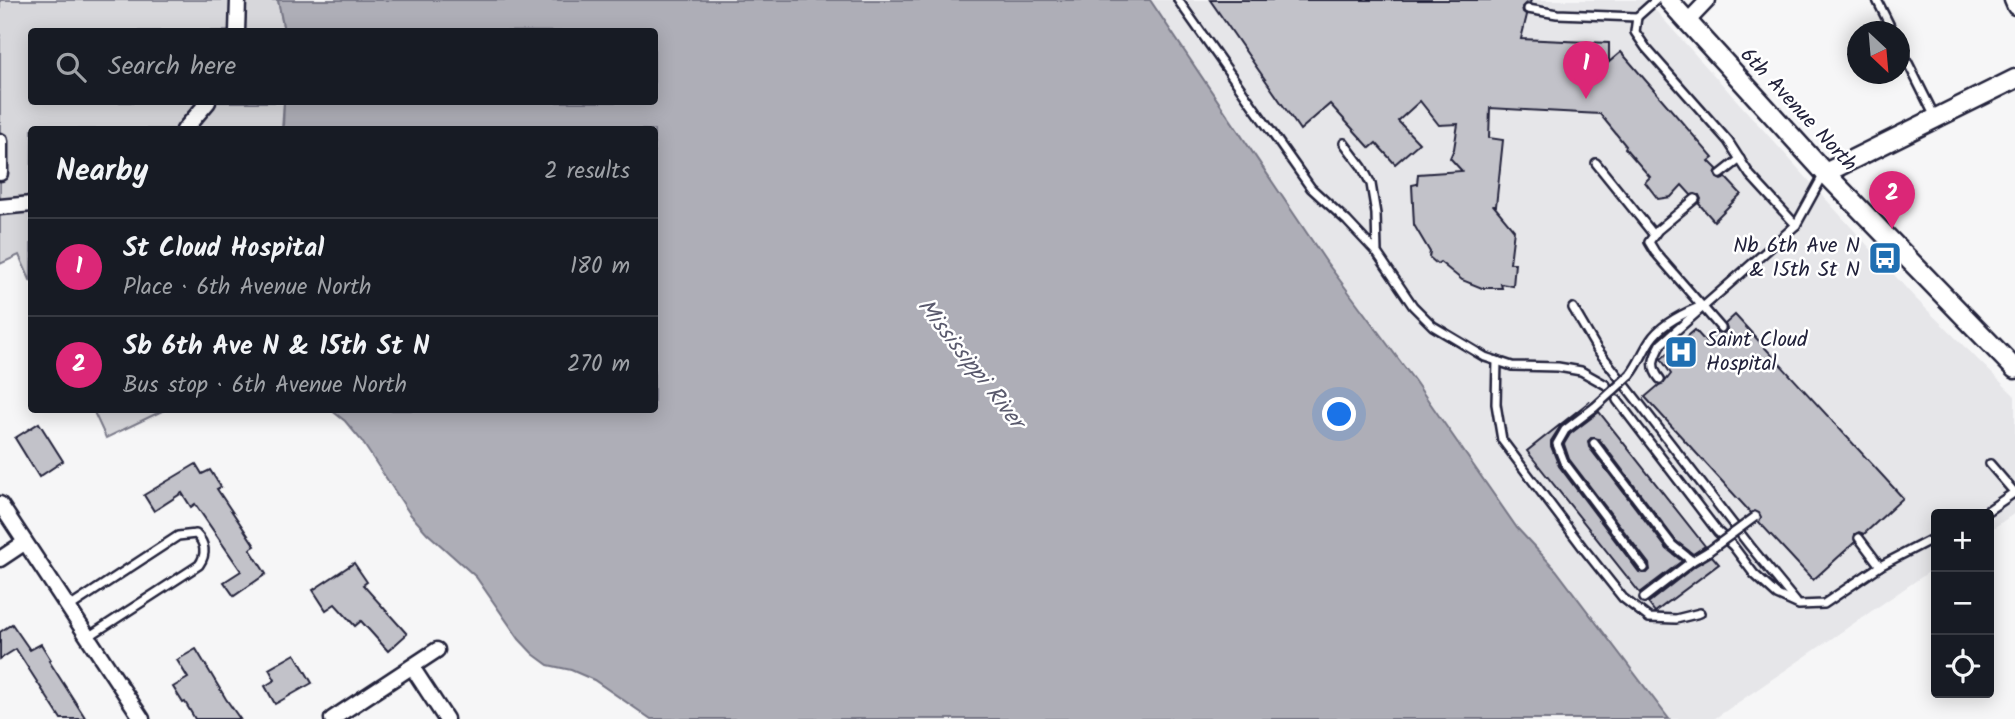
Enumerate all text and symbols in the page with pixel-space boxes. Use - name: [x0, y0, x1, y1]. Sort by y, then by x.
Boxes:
- north arrow: [1847, 21, 1910, 84]
- search box: [28, 28, 658, 105]
- street label: 6th Avenue North: [1731, 40, 1865, 180]
- pin: 1: [1563, 41, 1609, 99]
- text: Search here: [108, 46, 236, 88]
- icon: search: [52, 48, 90, 86]
- text: Nearby: [56, 148, 148, 196]
- text: 2 results: [544, 154, 630, 190]
- pin: 2: [1869, 171, 1915, 229]
- text: St Cloud Hospital: [123, 228, 324, 270]
- place label: Nb 6th Ave N & 15th St N: [1733, 230, 1860, 287]
- bus stop icon: Nb 6th Ave N & 15th St N: [1866, 239, 1904, 277]
- text: 1: [76, 249, 82, 285]
- text: 180 m: [570, 249, 630, 285]
- text: Place · 6th Avenue North: [123, 270, 371, 306]
- water label: Mississippi River: [907, 291, 1035, 440]
- place label: Saint Cloud Hospital: [1706, 324, 1808, 381]
- text: Sb 6th Ave N & 15th St N: [123, 326, 429, 368]
- hospital icon: Saint Cloud Hospital: [1662, 333, 1700, 371]
- text: 2: [72, 347, 86, 383]
- text: 270 m: [567, 347, 630, 383]
- text: Bus stop · 6th Avenue North: [123, 368, 407, 404]
- your location: [1322, 397, 1356, 431]
- map controls: [1931, 509, 1994, 698]
- button: +: [1931, 509, 1994, 572]
- button: −: [1931, 572, 1994, 635]
- button: locate: [1931, 635, 1994, 698]

